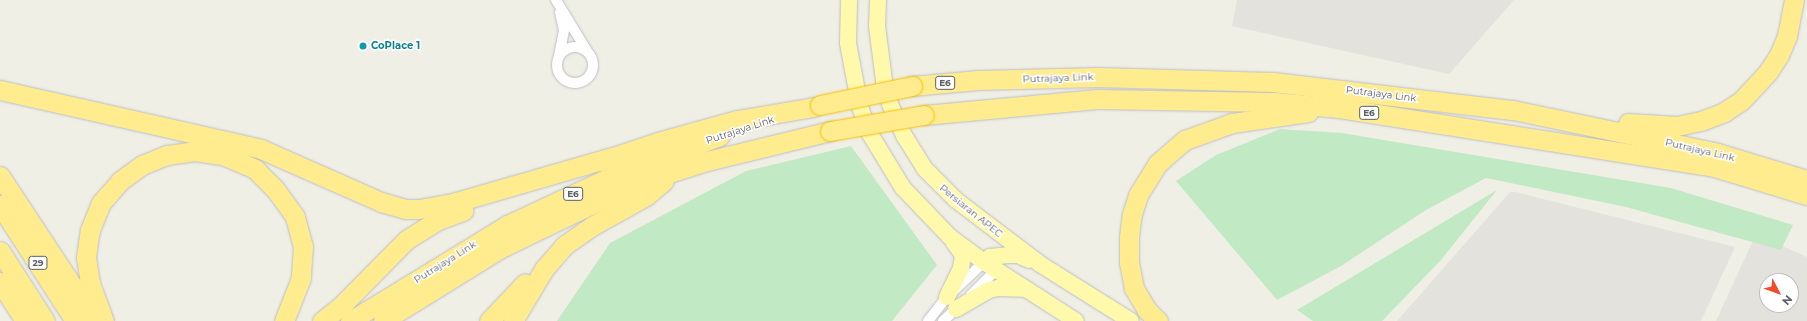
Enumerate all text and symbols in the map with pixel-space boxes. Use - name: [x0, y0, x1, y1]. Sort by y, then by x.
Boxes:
- place label: CoPlace 1: [371, 40, 420, 52]
- marker: CoPlace 1: [358, 41, 368, 51]
- street label: Putrajaya Link: [1022, 71, 1094, 85]
- road number: E6: [935, 76, 955, 90]
- street label: Putrajaya Link: [1345, 84, 1417, 104]
- road number: E6: [1359, 106, 1379, 120]
- street label: Putrajaya Link: [704, 113, 776, 147]
- street label: Putrajaya Link: [1664, 136, 1736, 164]
- street label: Persiaran APEC: [937, 182, 1005, 240]
- road number: E6: [563, 187, 583, 201]
- street label: Putrajaya Link: [412, 238, 478, 286]
- road number: 29: [28, 256, 48, 270]
- north arrow: [1759, 273, 1799, 313]
- text: N: [1779, 292, 1796, 308]

